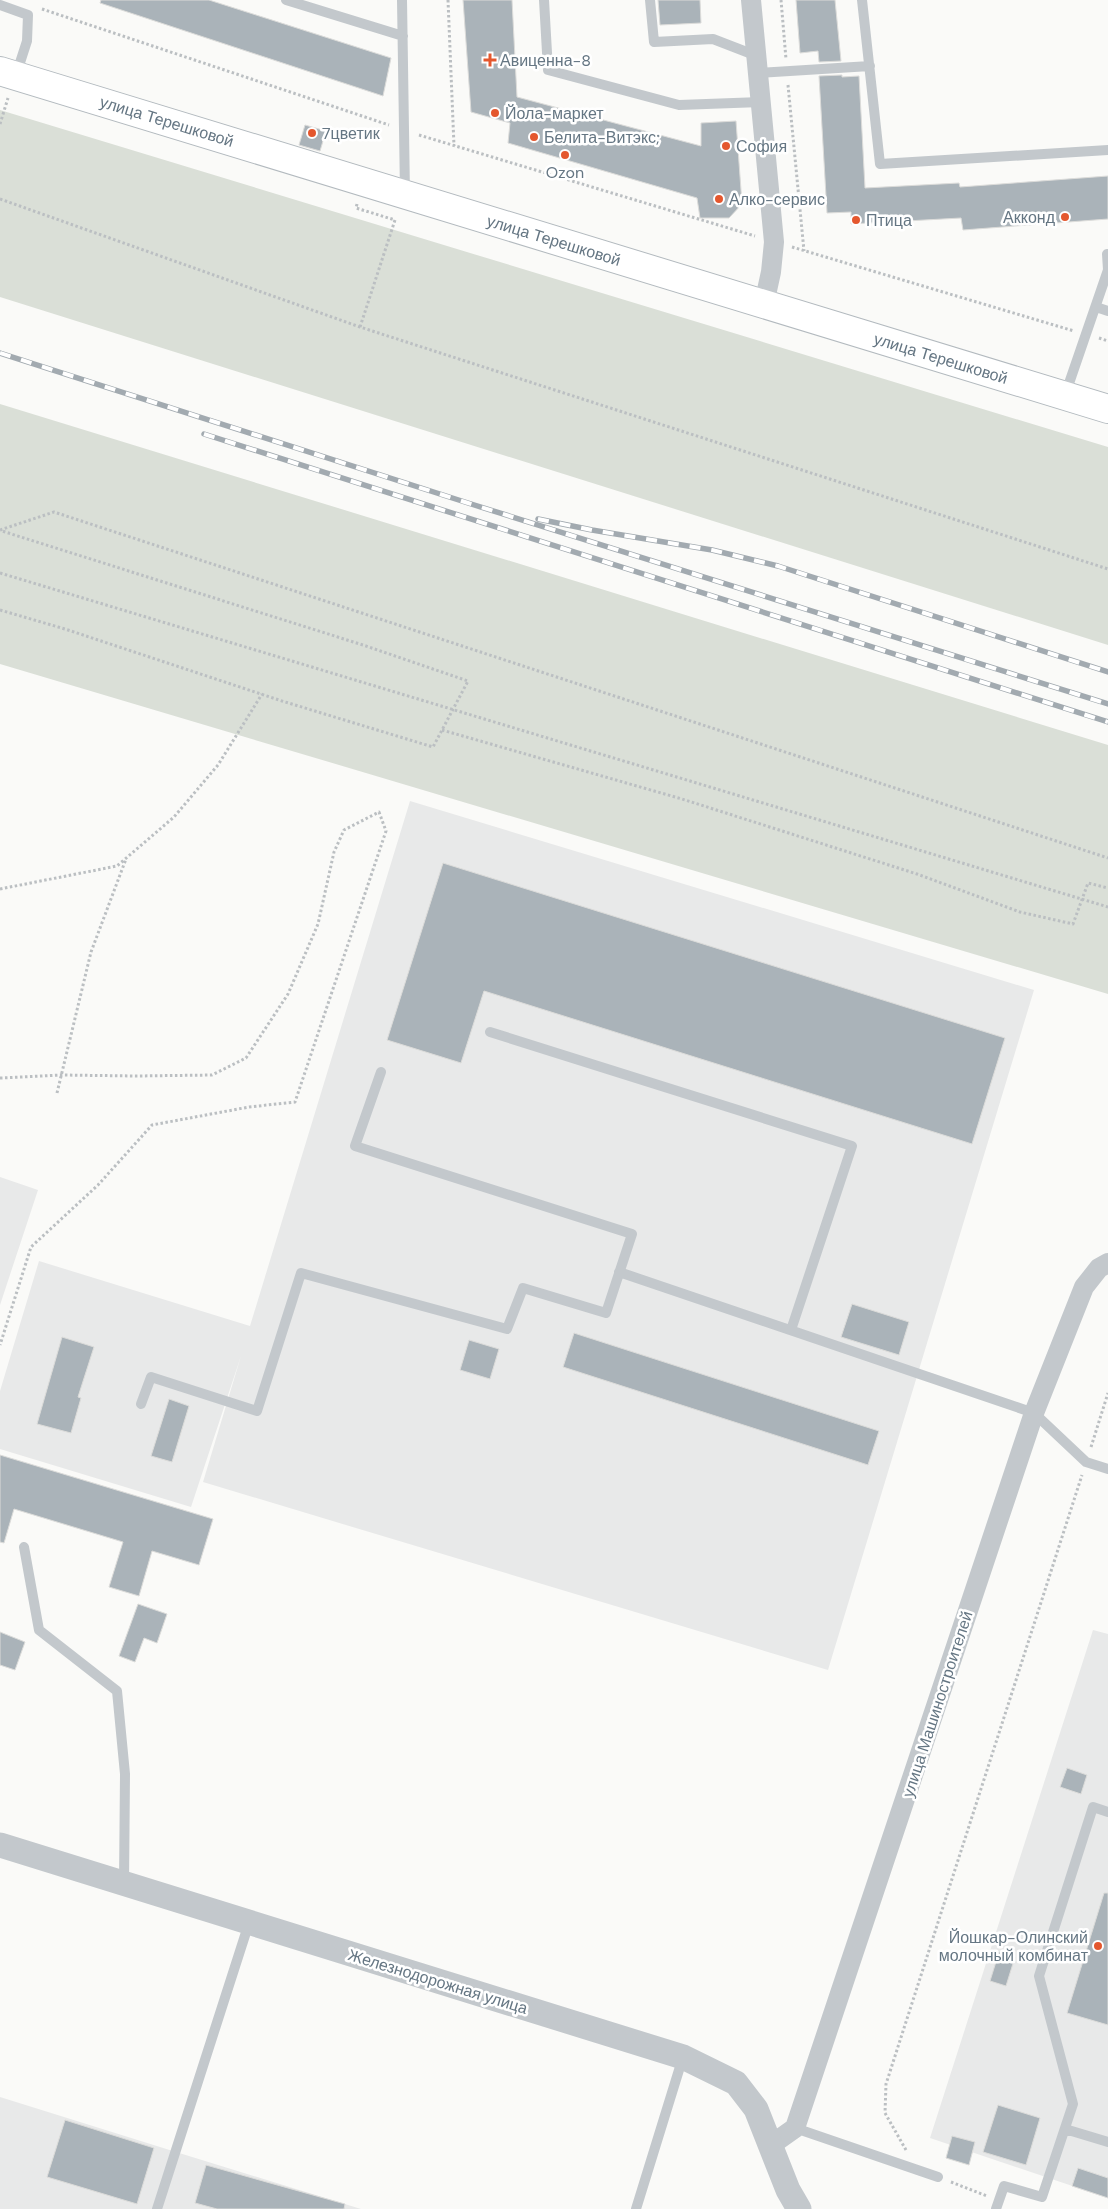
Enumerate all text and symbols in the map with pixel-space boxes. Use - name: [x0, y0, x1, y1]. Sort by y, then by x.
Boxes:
- place label: Авиценна-8: [500, 50, 591, 71]
- marker: Авиценна-8: [484, 54, 496, 66]
- street label: улица Терешковой: [97, 91, 236, 152]
- place label: Йола-маркет: [505, 103, 604, 124]
- marker: Йола-маркет: [489, 107, 501, 119]
- place label: 7цветик: [322, 123, 381, 144]
- marker: 7цветик: [306, 127, 318, 139]
- place label: Белита-Витэкс;: [544, 127, 660, 148]
- marker: Белита-Витэкс;: [528, 131, 540, 143]
- place label: София: [736, 136, 787, 157]
- marker: София: [720, 140, 732, 152]
- marker: Ozon: [559, 149, 571, 161]
- place label: Ozon: [546, 162, 584, 183]
- place label: Алко-сервис: [729, 189, 825, 210]
- marker: Алко-сервис: [713, 193, 725, 205]
- place label: Акконд: [1003, 207, 1056, 228]
- street label: улица Терешковой: [484, 210, 623, 271]
- place label: Птица: [866, 210, 912, 231]
- marker: Акконд: [1059, 211, 1071, 223]
- marker: Птица: [850, 214, 862, 226]
- street label: улица Терешковой: [871, 328, 1010, 389]
- street label: улица Машиностроителей: [897, 1608, 978, 1800]
- place label: Йошкар-Олинский молочный комбинат: [939, 1927, 1089, 1966]
- marker: Йошкар-Олинский молочный комбинат: [1092, 1940, 1104, 1952]
- street label: Железнодорожная улица: [345, 1944, 530, 2019]

